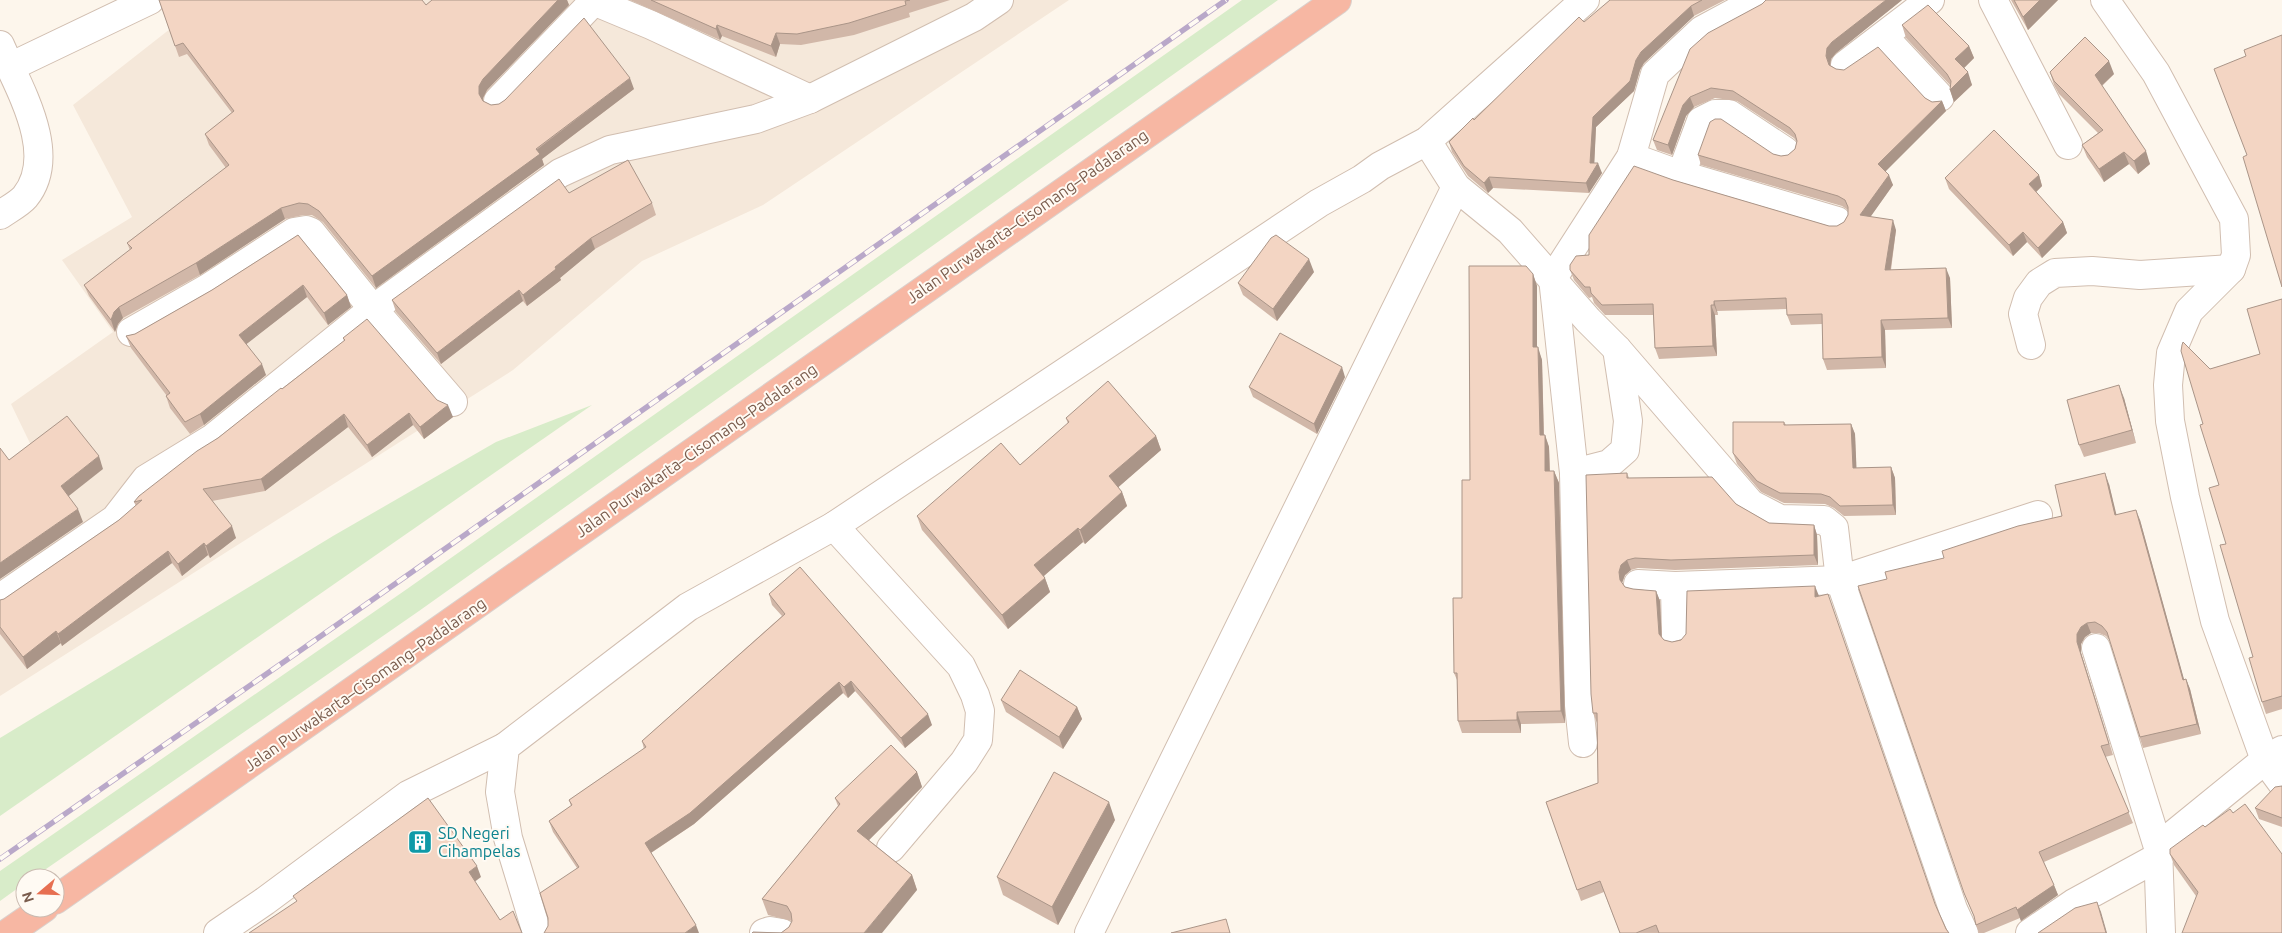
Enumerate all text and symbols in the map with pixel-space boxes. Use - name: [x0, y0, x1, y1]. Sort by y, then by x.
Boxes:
- street label: Jalan Purwakarta–Cisomang–Padalarang: [903, 125, 1151, 307]
- street label: Jalan Purwakarta–Cisomang–Padalarang: [572, 359, 820, 541]
- street label: Jalan Purwakarta–Cisomang–Padalarang: [241, 593, 489, 775]
- place label: SD Negeri Cihampelas: [438, 824, 521, 860]
- building icon: SD Negeri Cihampelas: [407, 829, 433, 855]
- north arrow: [15, 868, 65, 918]
- text: N: [18, 890, 37, 905]

